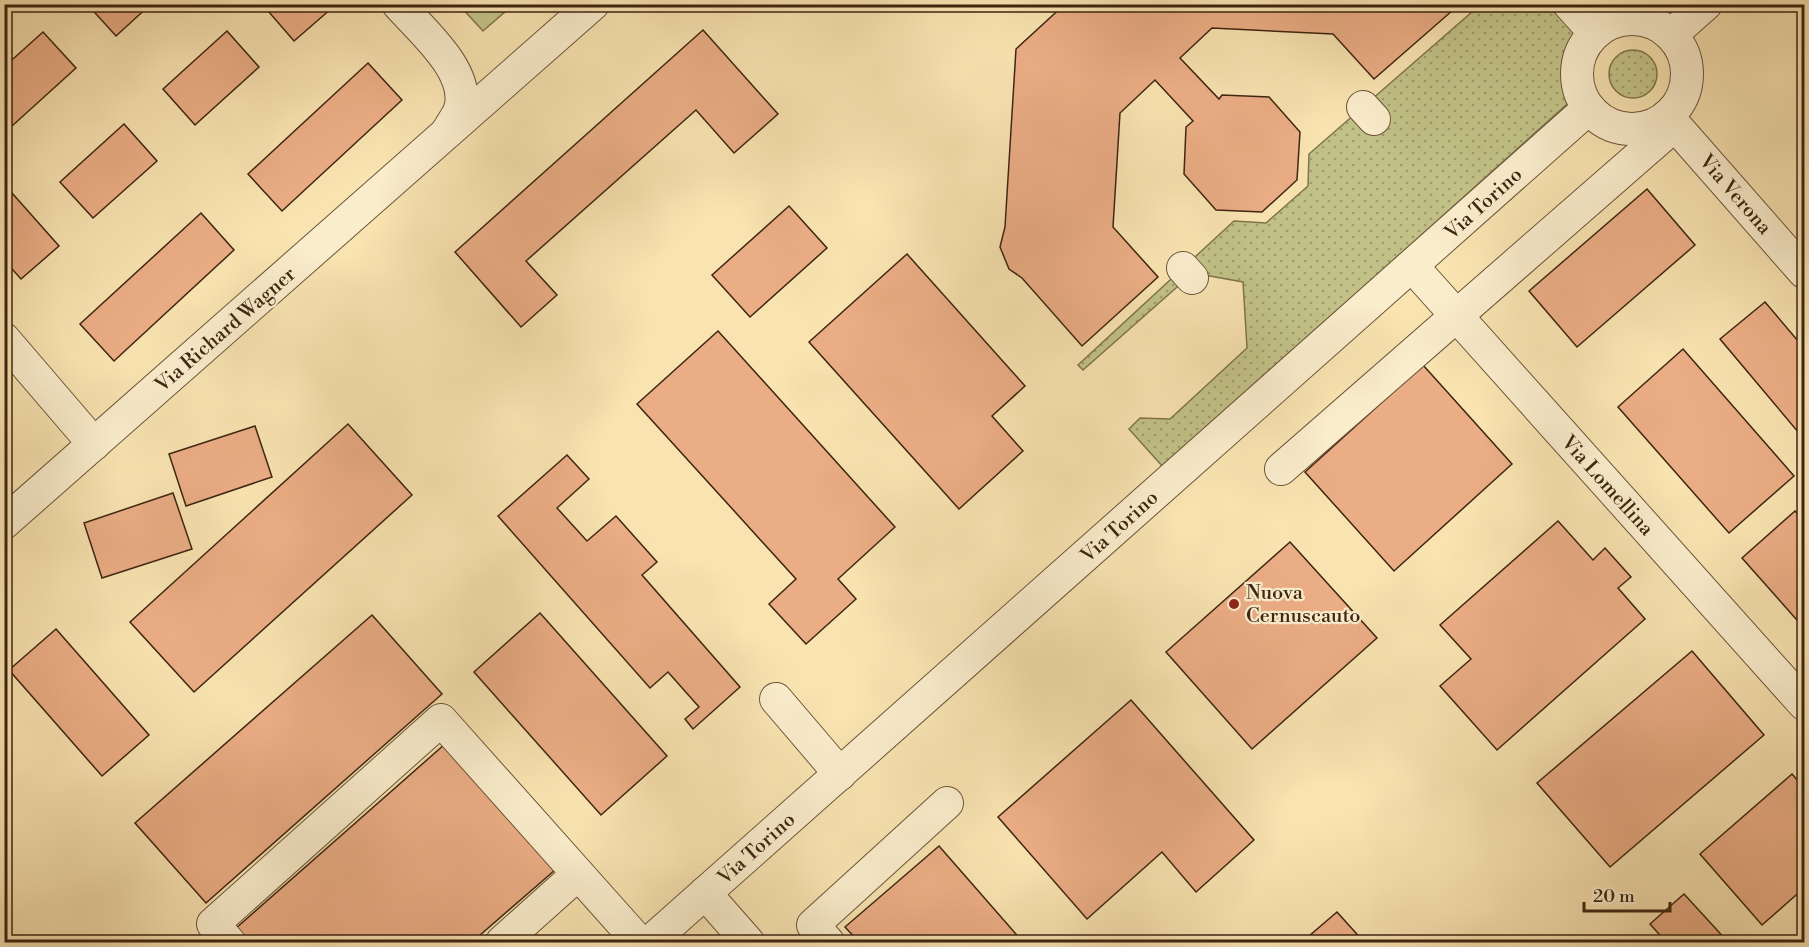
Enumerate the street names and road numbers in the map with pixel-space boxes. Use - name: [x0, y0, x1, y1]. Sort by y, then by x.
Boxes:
- street label: Via Verona: [1693, 149, 1777, 241]
- street label: Via Torino: [1439, 163, 1528, 246]
- street label: Via Richard Wagner: [150, 262, 302, 399]
- street label: Via Lomellina: [1555, 430, 1659, 542]
- street label: Via Torino: [1075, 486, 1164, 569]
- street label: Via Torino: [712, 808, 801, 891]

